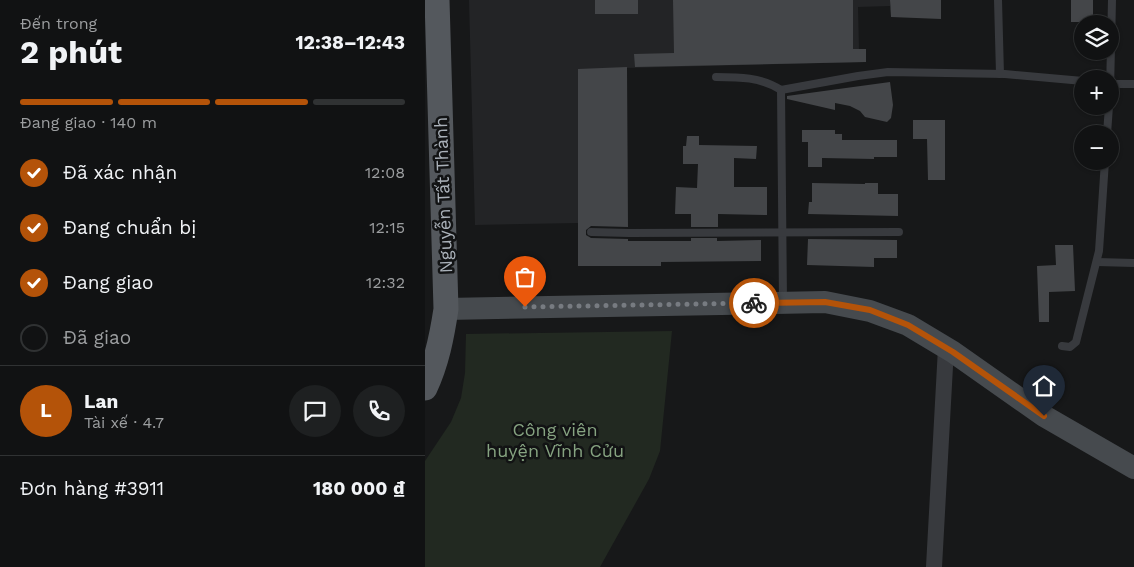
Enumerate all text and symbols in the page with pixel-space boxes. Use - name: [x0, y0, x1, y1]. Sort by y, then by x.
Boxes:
- text: Đến trong: [20, 14, 97, 33]
- map controls: [1074, 15, 1119, 170]
- button: layers: [1074, 15, 1119, 60]
- text: 12:38–12:43: [295, 31, 405, 54]
- text: 2 phút: [20, 33, 122, 71]
- button: +: [1074, 70, 1119, 115]
- text: Đang giao · 140 m: [20, 113, 157, 132]
- street label: Nguyễn Tất Thành: [430, 116, 456, 274]
- button: −: [1074, 125, 1119, 170]
- icon: check: [20, 159, 48, 187]
- text: Đã xác nhận: [63, 161, 177, 184]
- text: 12:08: [365, 163, 405, 182]
- icon: check: [20, 214, 48, 242]
- text: Đang chuẩn bị: [63, 216, 196, 239]
- text: 12:15: [369, 218, 405, 237]
- pin: [504, 256, 546, 307]
- icon: bag: [511, 263, 539, 291]
- icon: check: [20, 269, 48, 297]
- text: Đang giao: [63, 271, 153, 294]
- text: 12:32: [366, 273, 405, 292]
- courier: [729, 278, 779, 328]
- icon: bike: [740, 289, 768, 317]
- text: Đã giao: [63, 326, 131, 349]
- pin: [1023, 365, 1065, 416]
- icon: home: [1030, 372, 1058, 400]
- button: chat: [289, 385, 341, 437]
- button: phone: [353, 385, 405, 437]
- text: Lan: [84, 390, 118, 413]
- text: L: [40, 399, 52, 422]
- text: Tài xế · 4.7: [84, 413, 164, 432]
- park label: Công viên huyện Vĩnh Cửu: [486, 419, 624, 461]
- text: Đơn hàng #3911: [20, 477, 164, 500]
- text: 180 000 ₫: [313, 477, 405, 500]

